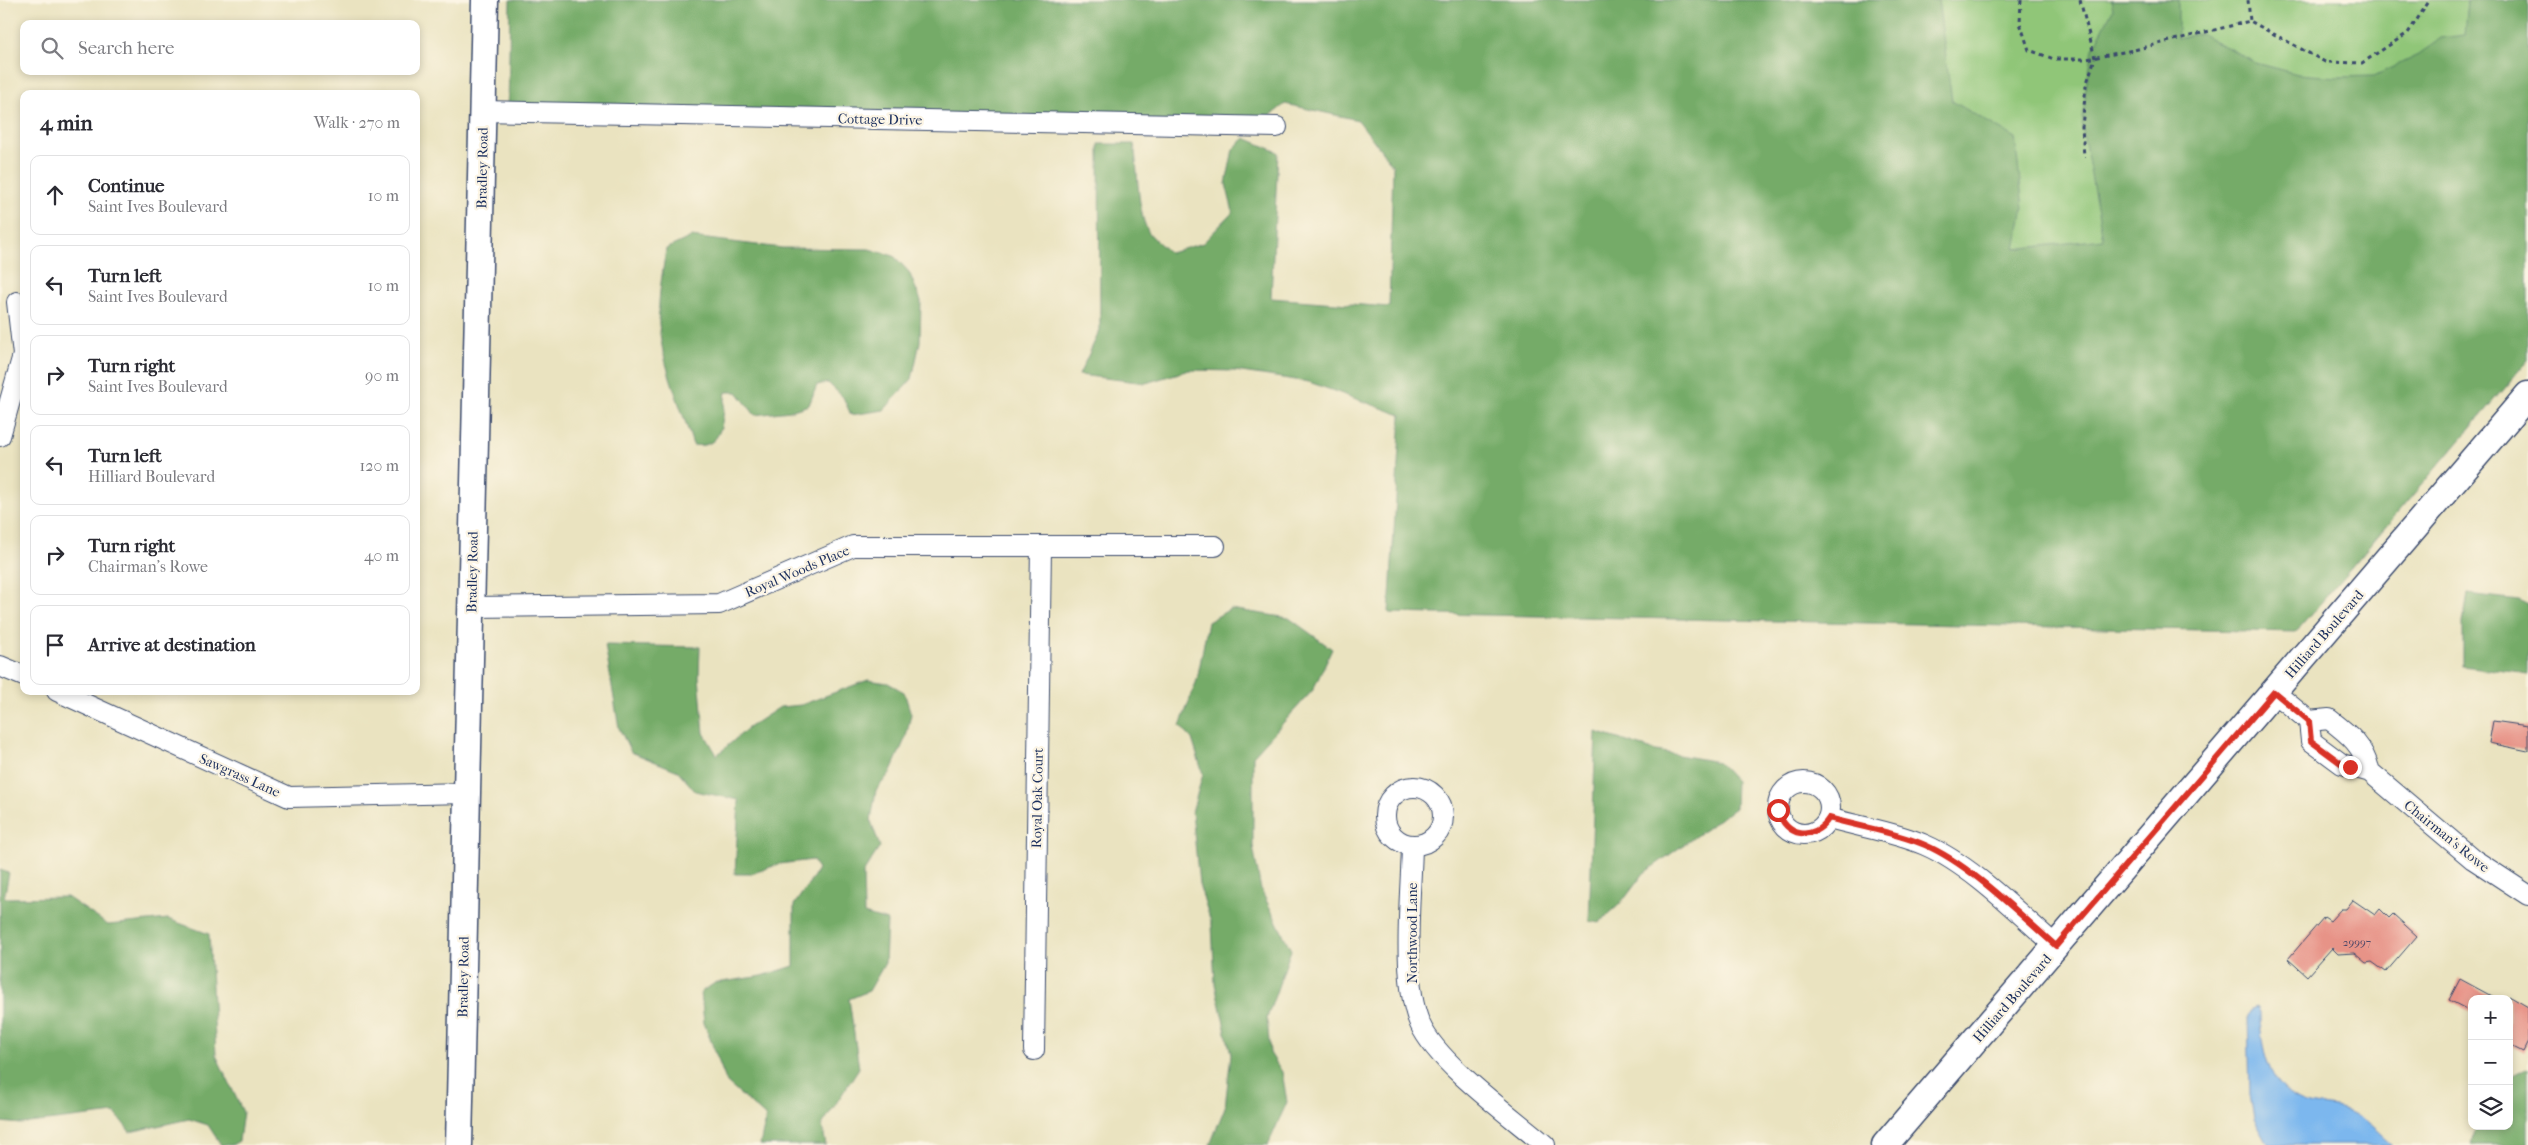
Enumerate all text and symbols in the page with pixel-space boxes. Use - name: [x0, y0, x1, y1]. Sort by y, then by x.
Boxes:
- search box: [20, 20, 420, 75]
- icon: search: [38, 34, 66, 62]
- text: Search here: [78, 37, 174, 59]
- street label: Cottage Drive: [838, 110, 922, 129]
- text: 4 min: [40, 111, 93, 135]
- text: Walk · 270 m: [314, 113, 400, 132]
- street label: Bradley Road: [473, 127, 492, 209]
- text: Continue: [88, 175, 164, 197]
- icon: ahead: [41, 181, 69, 209]
- text: 10 m: [368, 186, 399, 205]
- text: Saint Ives Boulevard: [88, 197, 228, 216]
- text: Turn left: [88, 265, 162, 287]
- icon: left: [41, 271, 69, 299]
- text: 10 m: [368, 276, 399, 295]
- text: Saint Ives Boulevard: [88, 287, 228, 306]
- text: Turn right: [88, 355, 175, 377]
- icon: right: [41, 361, 69, 389]
- text: 90 m: [365, 366, 399, 385]
- text: Saint Ives Boulevard: [88, 377, 228, 396]
- text: Turn left: [88, 445, 162, 467]
- icon: left: [41, 451, 69, 479]
- text: 120 m: [360, 456, 399, 475]
- text: Hilliard Boulevard: [88, 467, 215, 486]
- street label: Bradley Road: [463, 531, 482, 613]
- text: Turn right: [88, 535, 175, 557]
- icon: right: [41, 541, 69, 569]
- street label: Royal Woods Place: [742, 542, 852, 601]
- text: 40 m: [364, 546, 399, 565]
- text: Chairman's Rowe: [88, 557, 208, 576]
- street label: Hilliard Boulevard: [2281, 586, 2368, 682]
- icon: arrive: [41, 631, 69, 659]
- text: Arrive at destination: [88, 634, 256, 656]
- street label: Royal Oak Court: [1028, 748, 1047, 848]
- street label: Sawgrass Lane: [197, 750, 283, 801]
- route end: [2339, 756, 2362, 779]
- street label: Chairman's Rowe: [2401, 797, 2493, 876]
- route start: [1767, 799, 1790, 822]
- street label: Northwood Lane: [1404, 882, 1421, 983]
- street label: Bradley Road: [454, 936, 473, 1018]
- house number: 29997: [2343, 936, 2371, 949]
- street label: Hilliard Boulevard: [1969, 950, 2056, 1046]
- map controls: [2468, 995, 2513, 1130]
- button: +: [2468, 995, 2513, 1040]
- button: −: [2468, 1040, 2513, 1085]
- button: layers: [2468, 1085, 2513, 1130]

